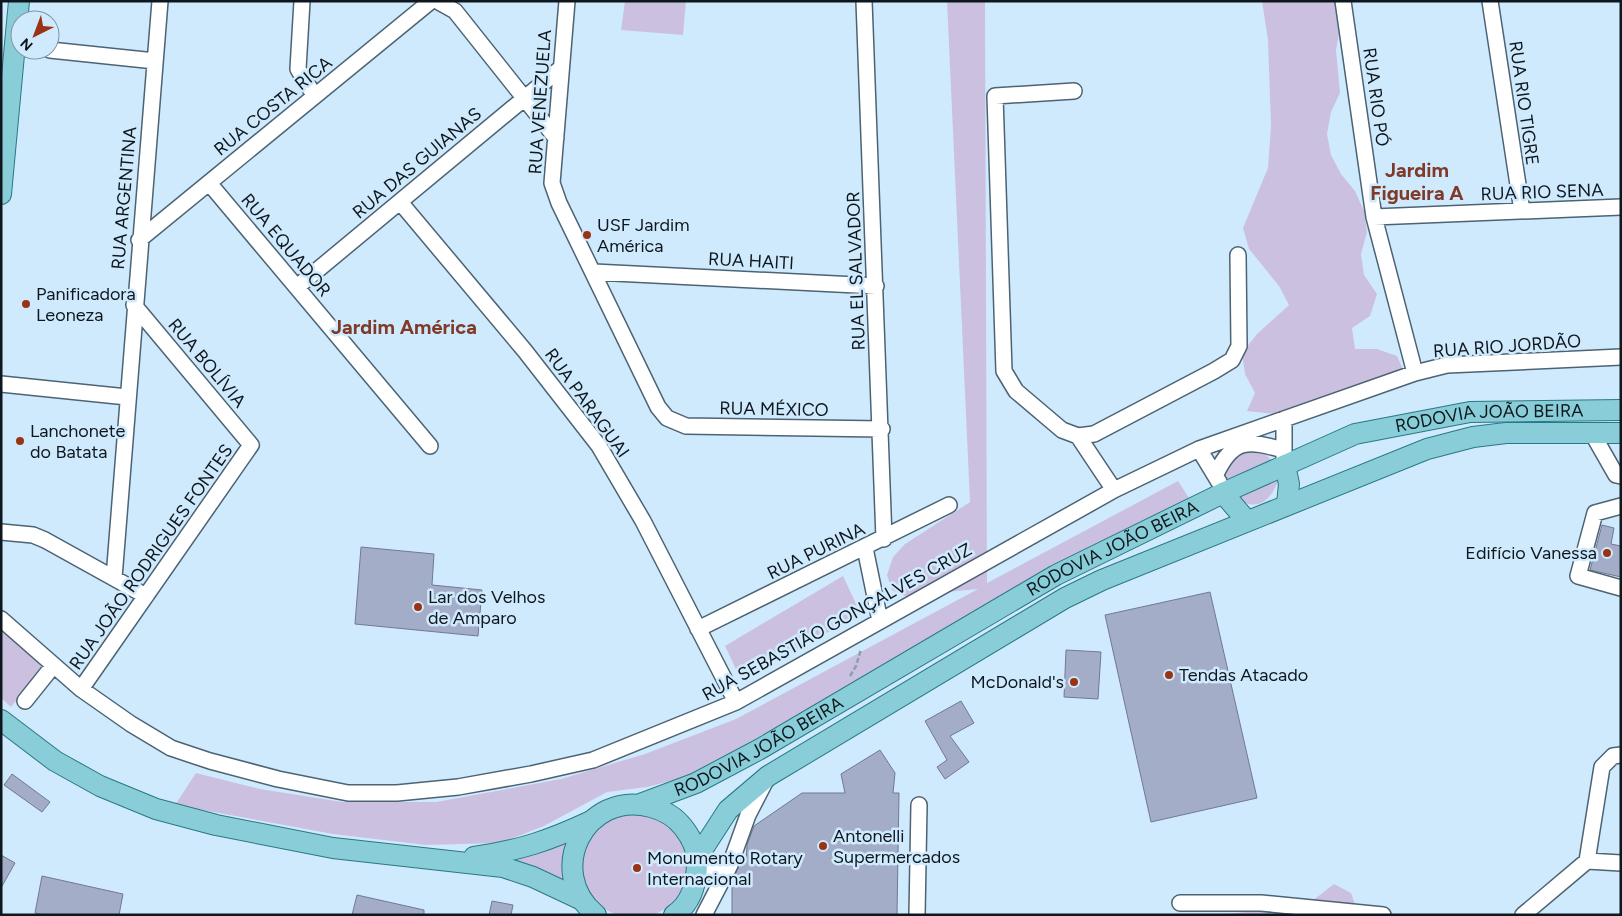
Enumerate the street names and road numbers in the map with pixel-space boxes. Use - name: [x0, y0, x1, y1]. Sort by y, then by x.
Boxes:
- street label: RUA VENEZUELA: [524, 29, 556, 175]
- street label: RUA RIO TIGRE: [1504, 39, 1544, 167]
- street label: RUA RIO PÓ: [1358, 46, 1394, 148]
- street label: RUA COSTA RICA: [210, 52, 336, 160]
- street label: RUA DAS GUIANAS: [348, 103, 486, 223]
- street label: RUA ARGENTINA: [107, 126, 141, 270]
- street label: RUA RIO SENA: [1480, 179, 1604, 205]
- street label: RUA EQUADOR: [236, 189, 336, 301]
- street label: RUA EL SALVADOR: [842, 191, 870, 351]
- street label: RUA HAITI: [707, 248, 795, 274]
- street label: RUA BOLÍVIA: [163, 314, 251, 412]
- street label: RUA RIO JORDÃO: [1432, 330, 1582, 362]
- street label: RUA PARAGUAI: [540, 344, 634, 462]
- street label: RUA MÉXICO: [719, 397, 829, 421]
- street label: RODOVIA JOÃO BEIRA: [1393, 399, 1583, 437]
- street label: RUA JOÃO RODRIGUES FONTES: [65, 440, 237, 674]
- street label: RODOVIA JOÃO BEIRA: [1023, 496, 1202, 601]
- street label: RUA PURINA: [764, 518, 868, 584]
- street label: RUA SEBASTIÃO GONÇALVES CRUZ: [698, 538, 976, 706]
- street label: RODOVIA JOÃO BEIRA: [671, 692, 847, 801]

